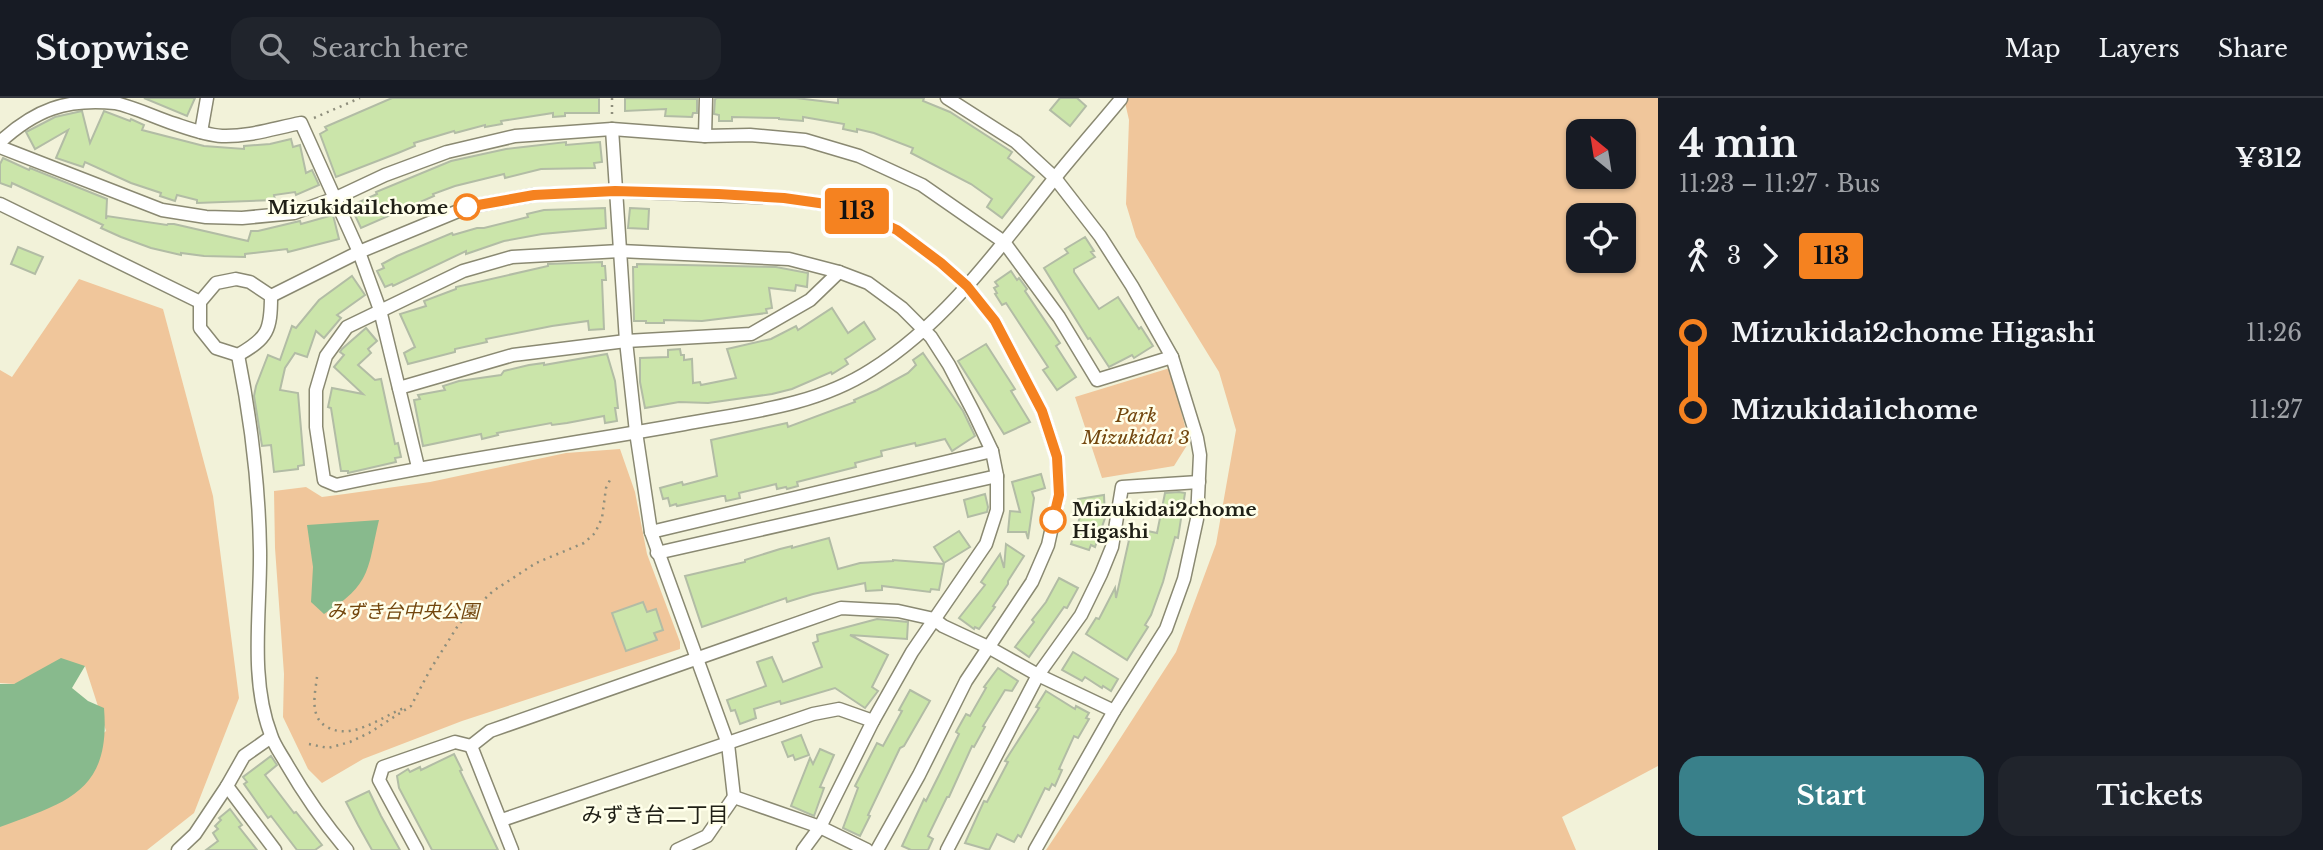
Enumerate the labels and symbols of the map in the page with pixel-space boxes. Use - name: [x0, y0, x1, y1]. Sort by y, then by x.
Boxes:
- north arrow: [1566, 119, 1636, 189]
- line badge: 113: [817, 188, 897, 234]
- marker: Mizukidai1chome: [454, 194, 480, 220]
- place label: Mizukidai1chome: [267, 196, 448, 219]
- park label: Park Mizukidai 3: [1081, 404, 1190, 449]
- place label: Mizukidai2chome Higashi: [1072, 498, 1257, 543]
- marker: Mizukidai2chome Higashi: [1040, 507, 1066, 533]
- park label: みずき台中央公園: [327, 600, 482, 623]
- district label: みずき台二丁目: [582, 802, 729, 828]

